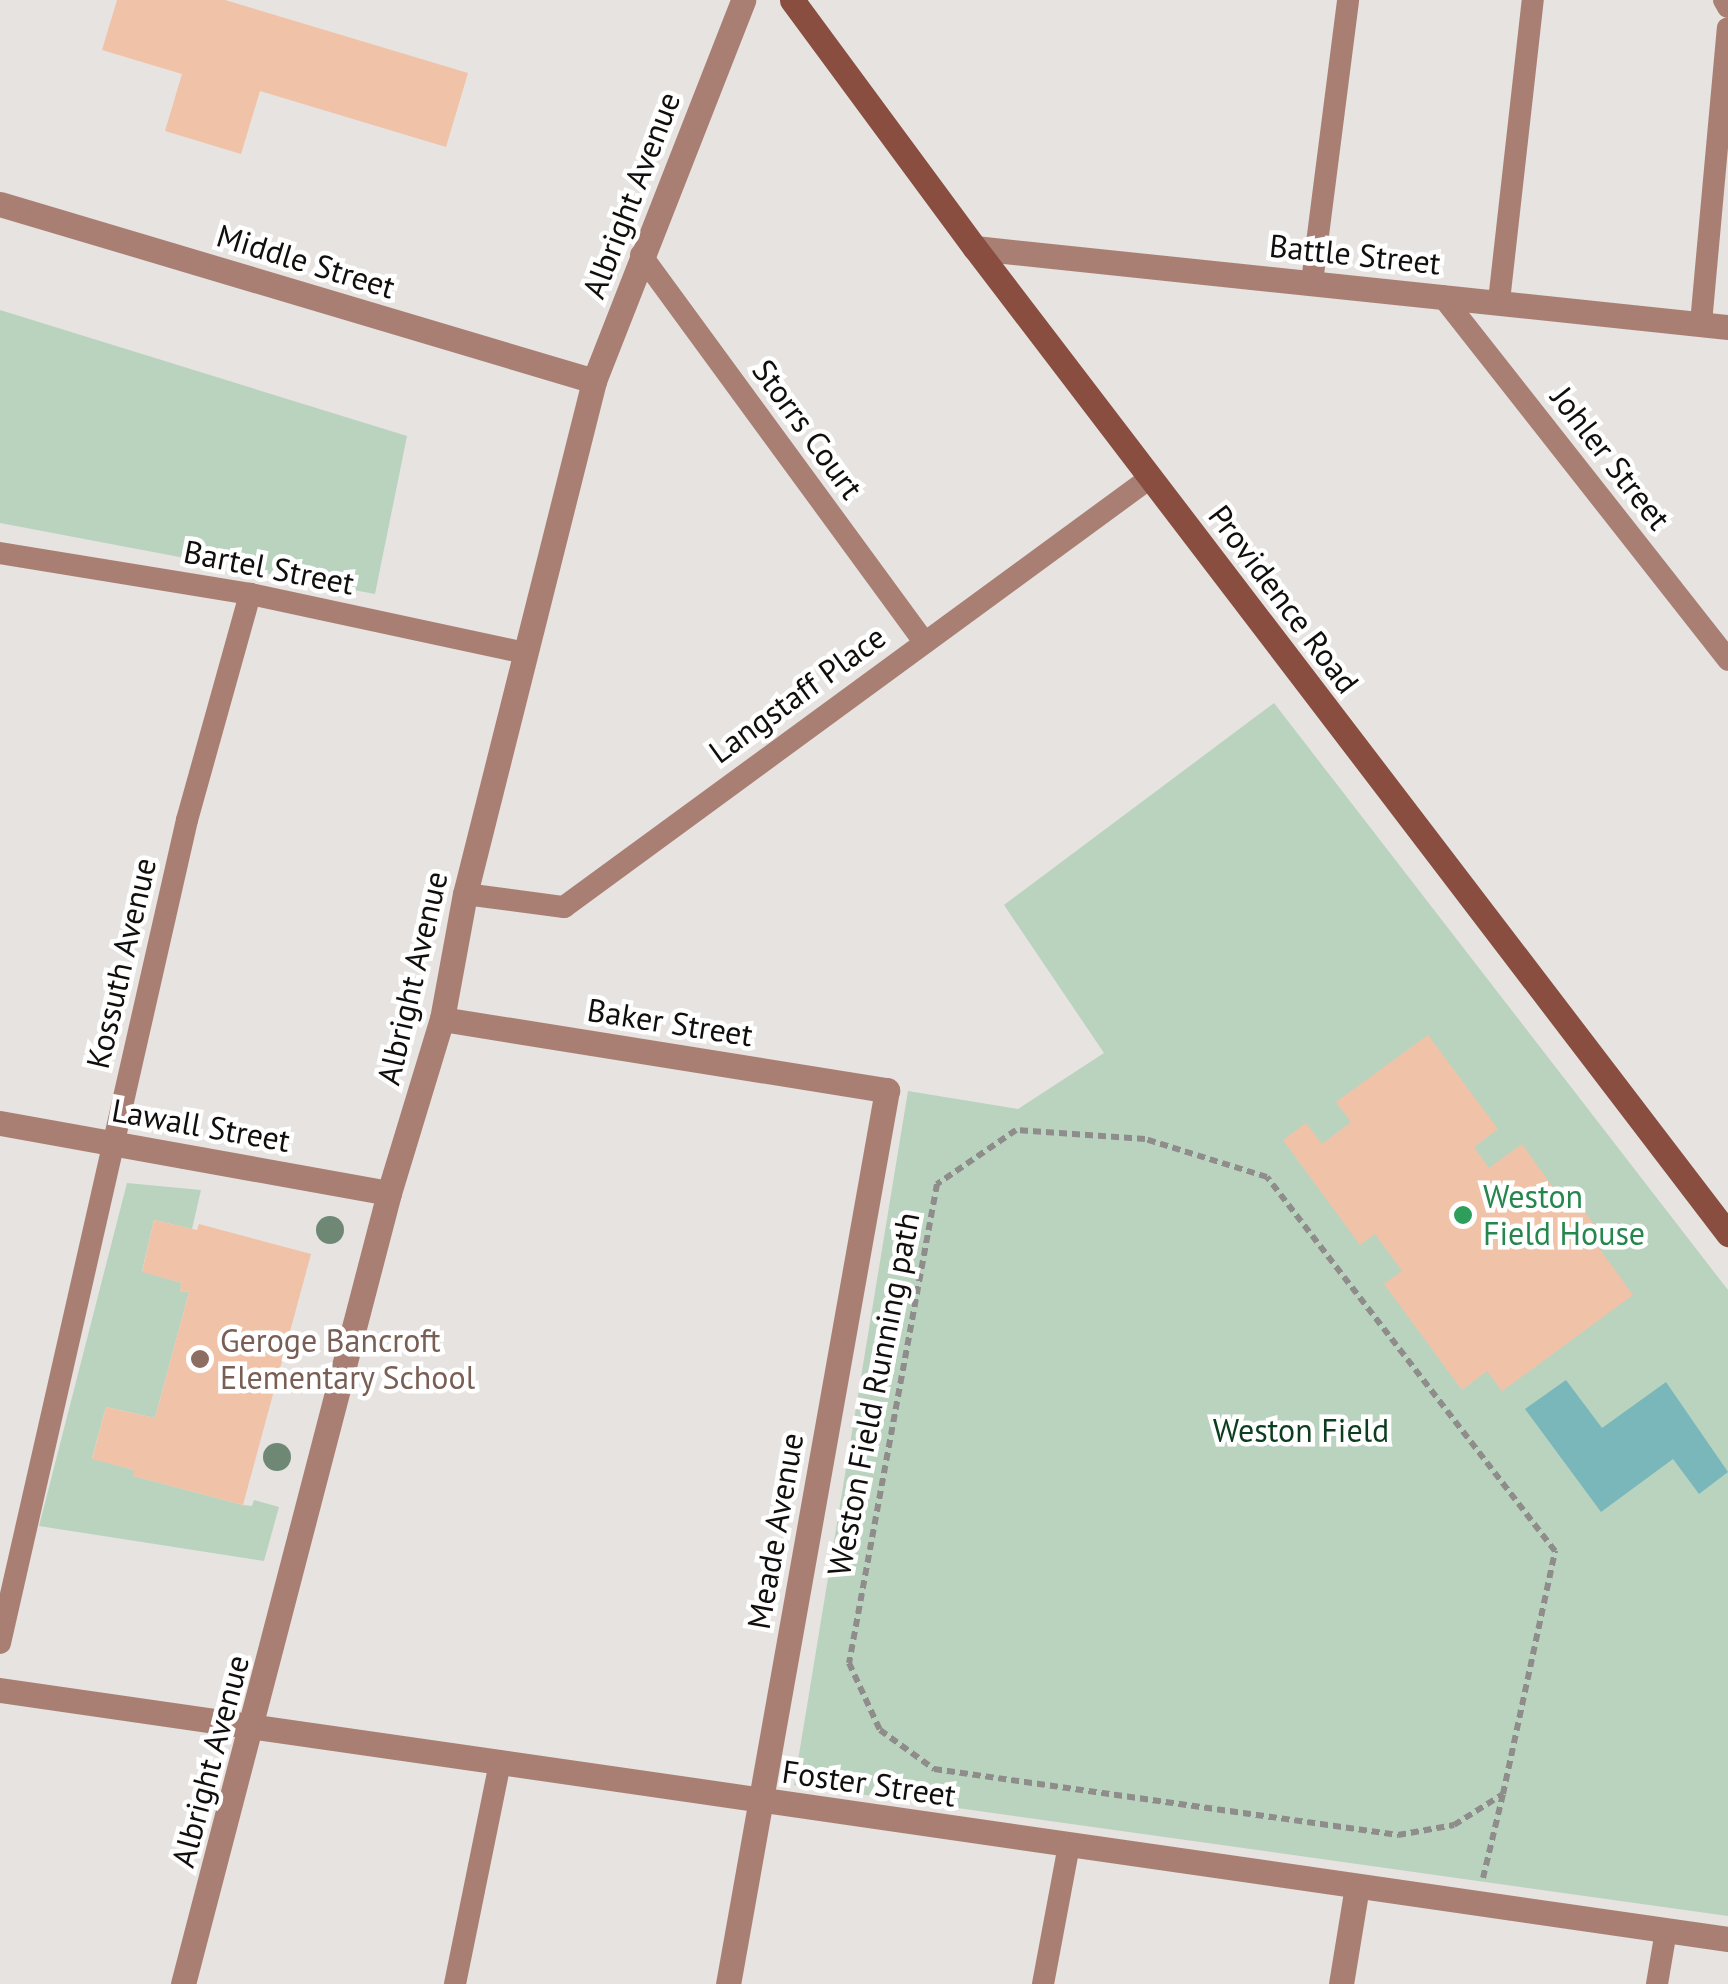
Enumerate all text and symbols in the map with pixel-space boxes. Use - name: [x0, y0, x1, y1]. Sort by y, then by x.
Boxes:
- street label: Albright Avenue: [574, 86, 688, 304]
- street label: Middle Street: [212, 216, 400, 306]
- street label: Battle Street: [1267, 226, 1443, 282]
- street label: Storrs Court: [745, 352, 871, 506]
- street label: Johler Street: [1543, 379, 1679, 537]
- street label: Providence Road: [1201, 497, 1367, 701]
- street label: Bartel Street: [181, 532, 357, 602]
- street label: Langstaff Place: [701, 617, 893, 771]
- street label: Kossuth Avenue: [78, 853, 164, 1073]
- street label: Albright Avenue: [369, 867, 455, 1089]
- street label: Baker Street: [585, 990, 755, 1054]
- street label: Lawall Street: [109, 1090, 293, 1160]
- place label: Weston Field House: [1483, 1178, 1645, 1253]
- marker: Weston Field House: [1452, 1204, 1474, 1226]
- street label: Weston Field Running path: [819, 1209, 927, 1579]
- place label: Geroge Bancroft Elementary School: [220, 1322, 476, 1397]
- marker: Geroge Bancroft Elementary School: [189, 1348, 211, 1370]
- park label: Weston Field: [1213, 1411, 1389, 1449]
- street label: Meade Avenue: [739, 1429, 811, 1633]
- street label: Albright Avenue: [163, 1650, 257, 1872]
- street label: Foster Street: [780, 1752, 958, 1814]

